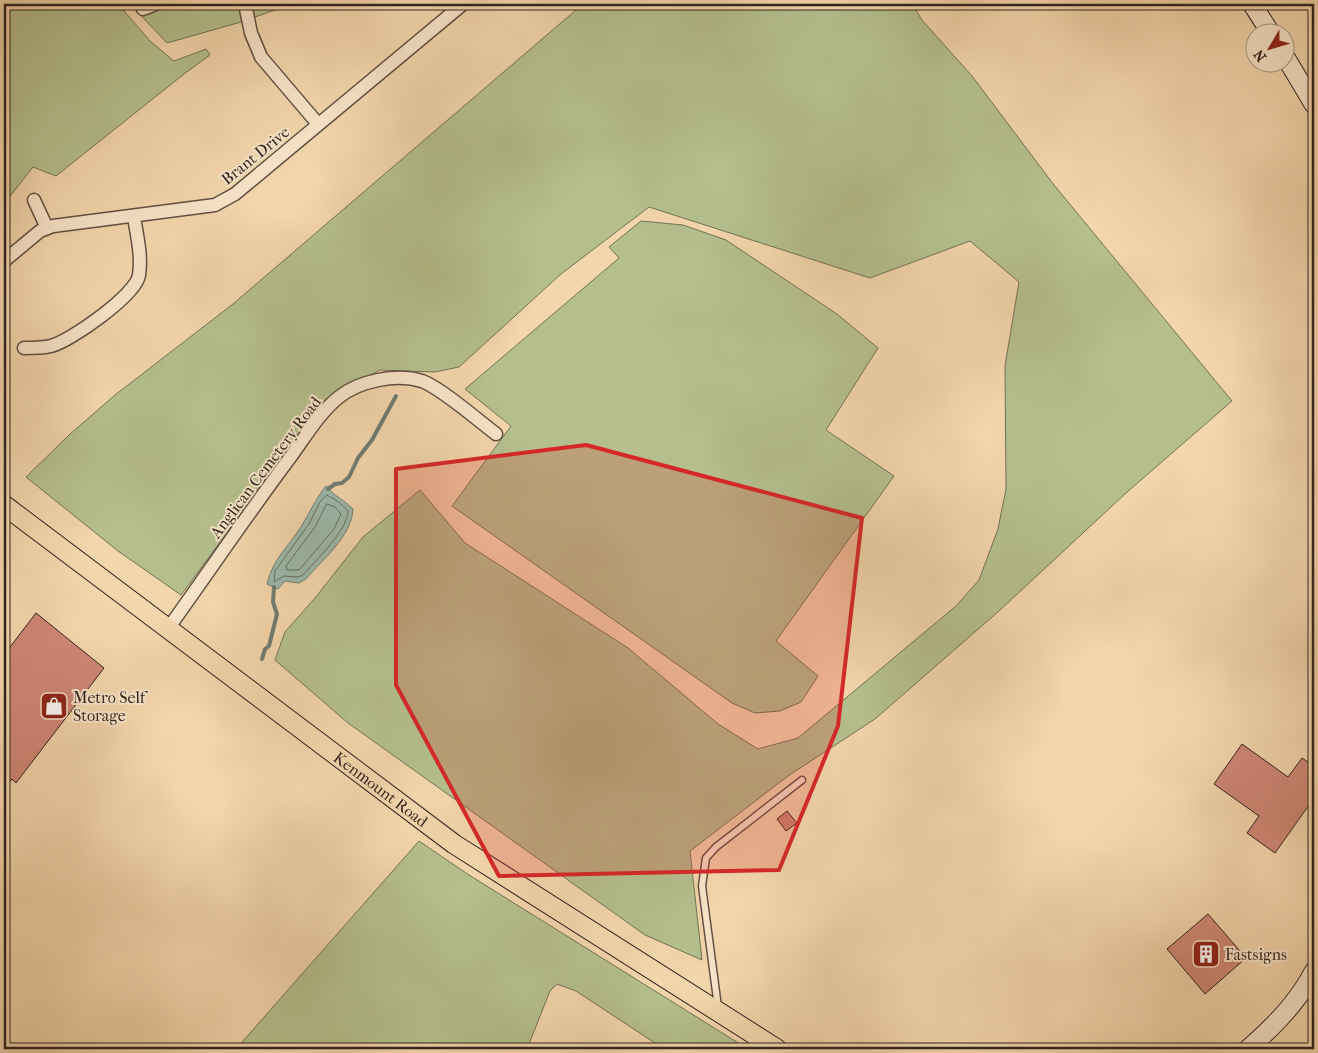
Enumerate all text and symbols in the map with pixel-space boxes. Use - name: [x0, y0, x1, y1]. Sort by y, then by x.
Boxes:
- north arrow: [1246, 22, 1296, 72]
- text: N: [1250, 46, 1270, 65]
- street label: Brant Drive: [217, 122, 293, 189]
- street label: Anglican Cemetery Road: [205, 393, 325, 543]
- place label: Metro Self Storage: [73, 688, 149, 725]
- shop icon: Metro Self Storage: [39, 691, 69, 721]
- street label: Kenmount Road: [330, 748, 432, 831]
- building icon: Fastsigns: [1191, 939, 1221, 969]
- place label: Fastsigns: [1225, 945, 1287, 964]

